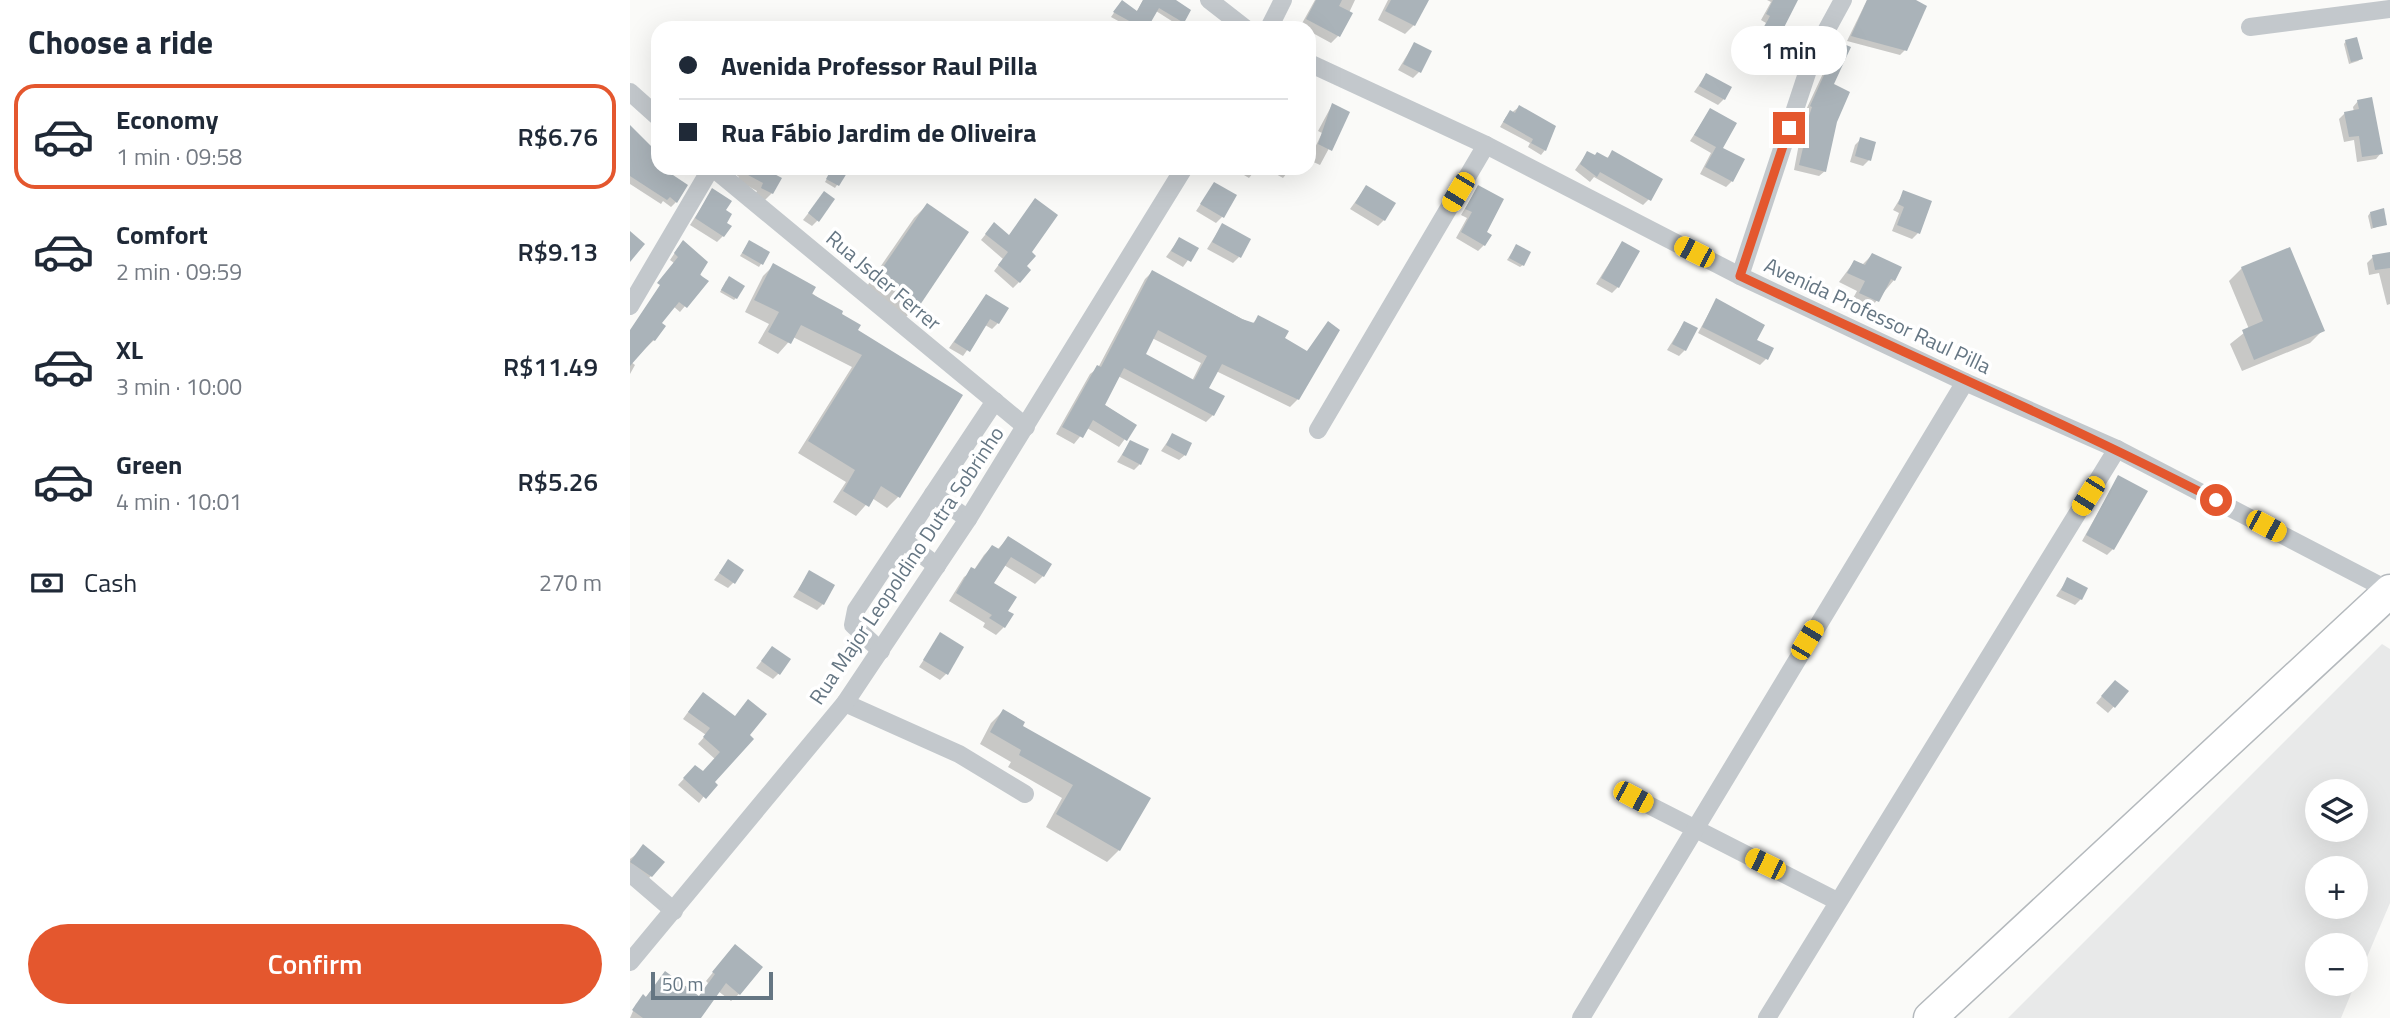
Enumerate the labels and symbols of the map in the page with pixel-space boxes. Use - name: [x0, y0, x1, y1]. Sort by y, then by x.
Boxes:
- callout: 1 min: [1731, 26, 1847, 76]
- route end: [1773, 112, 1805, 144]
- car: [1439, 169, 1478, 215]
- street label: Rua Jsder Ferrer: [819, 222, 949, 338]
- car: [1671, 233, 1718, 271]
- street label: Avenida Professor Raul Pilla: [1759, 248, 1997, 382]
- street label: Rua Major Leopoldino Dutra Sobrinho: [801, 419, 1011, 711]
- car: [2068, 473, 2109, 519]
- route start: [2200, 484, 2232, 516]
- car: [2243, 507, 2290, 545]
- car: [1788, 617, 1827, 663]
- car: [1610, 778, 1657, 816]
- car: [1742, 845, 1789, 883]
- scale bar: [651, 969, 774, 1001]

